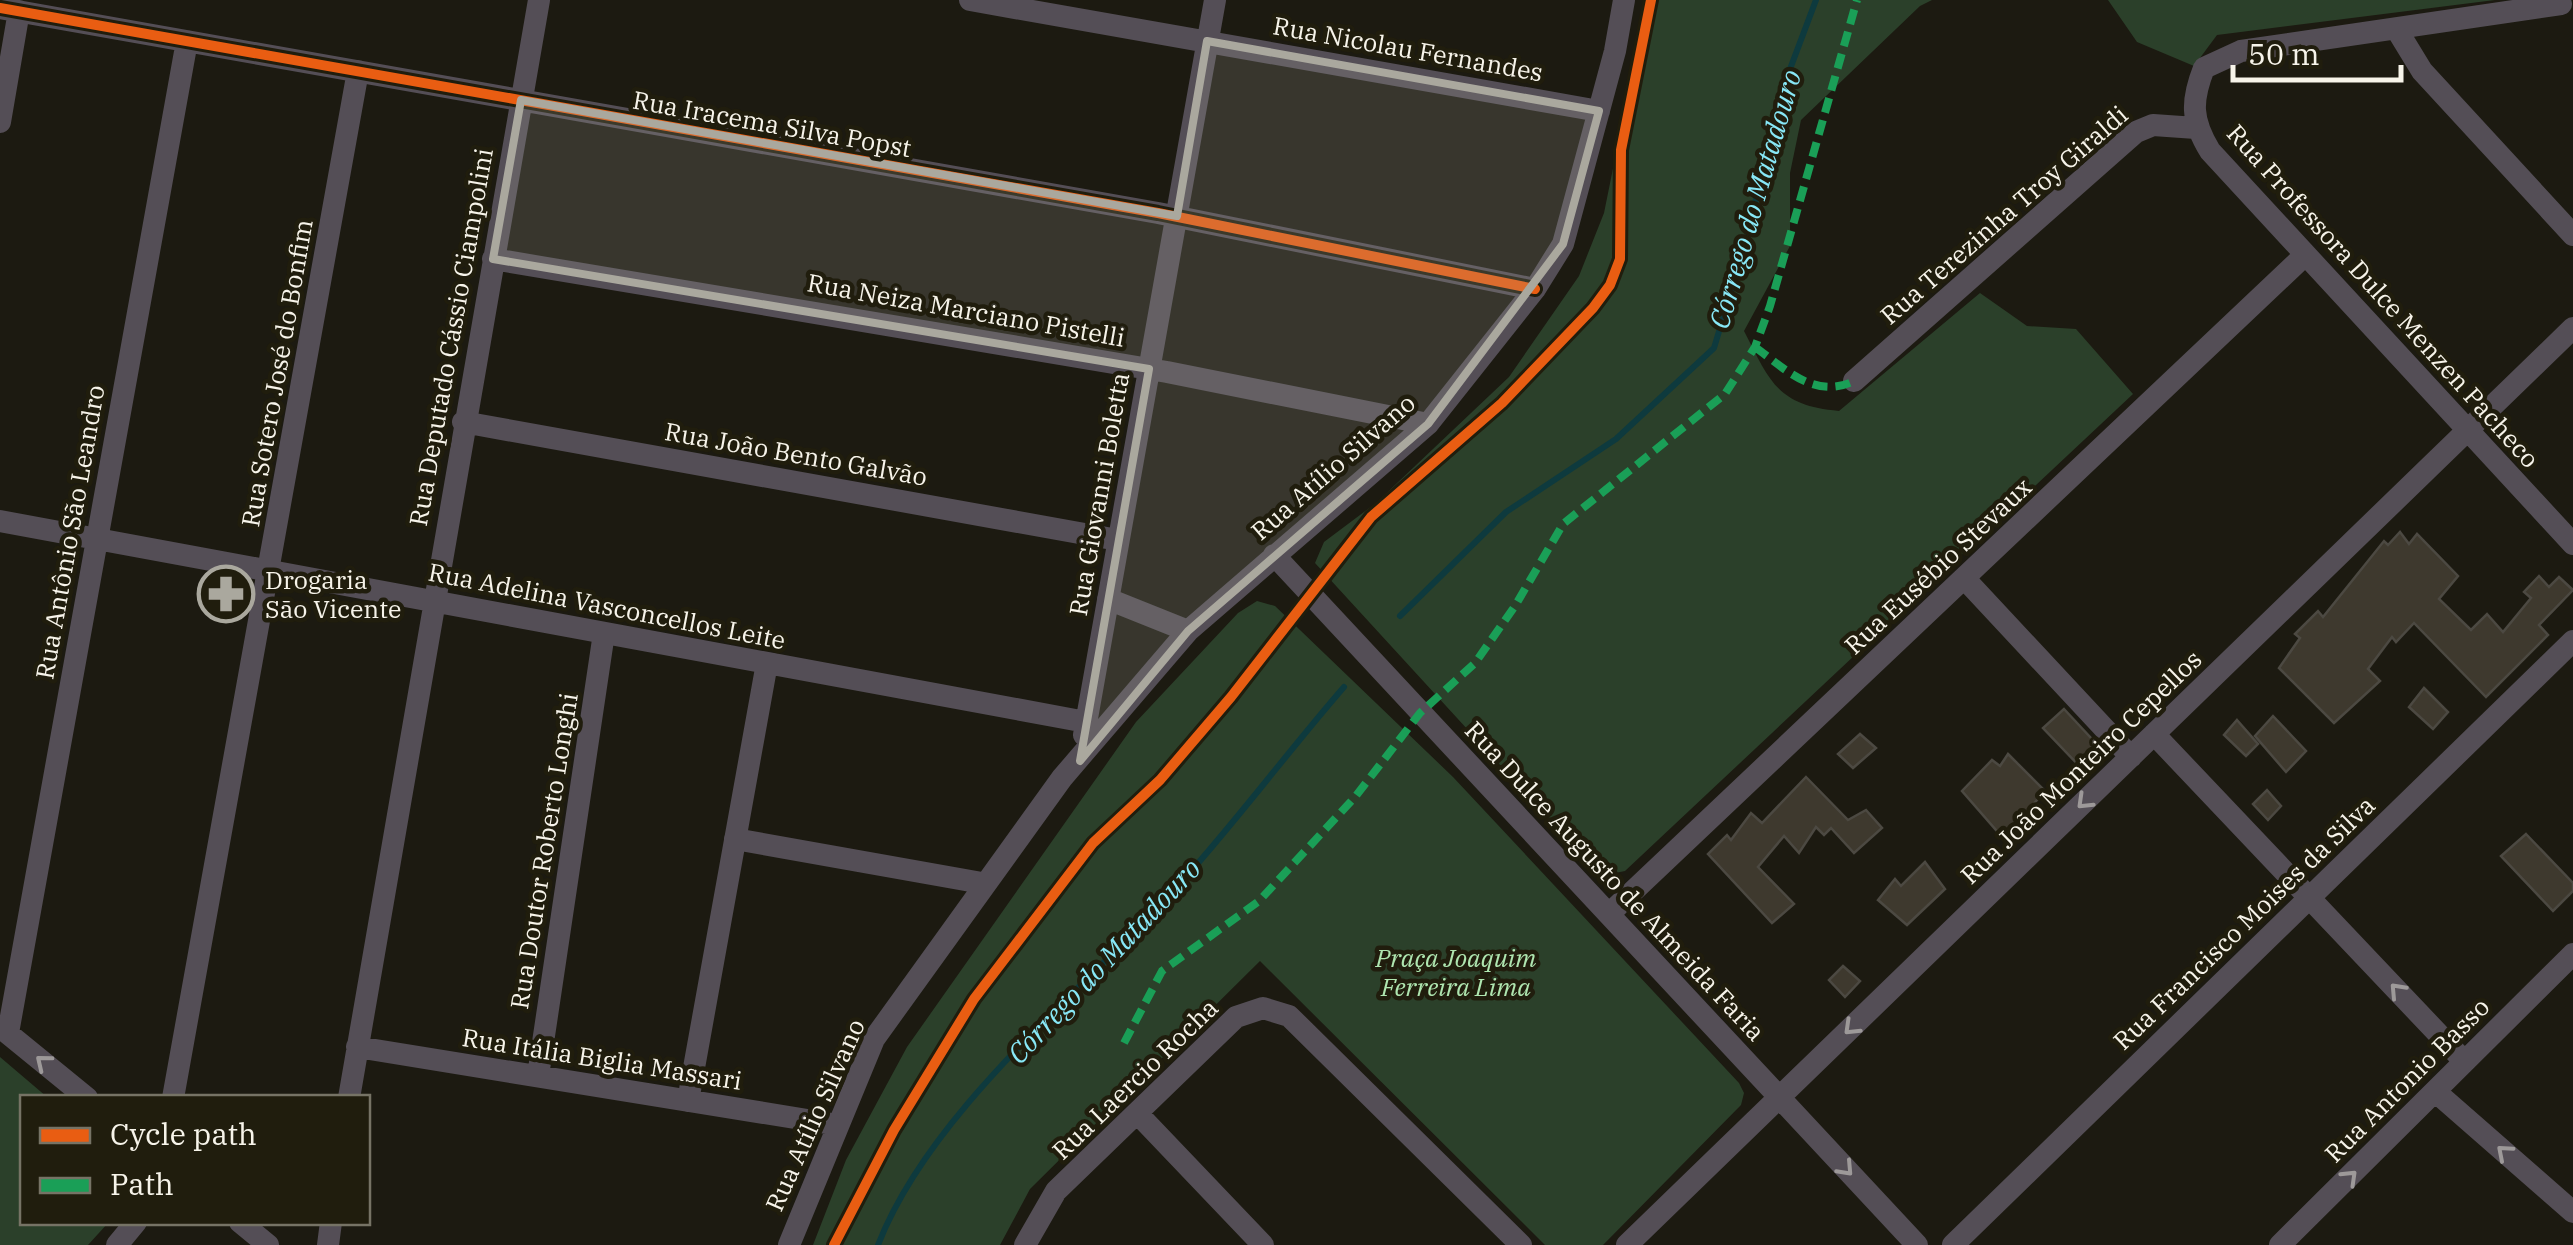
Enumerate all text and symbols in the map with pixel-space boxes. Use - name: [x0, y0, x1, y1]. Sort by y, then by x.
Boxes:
- street label: Rua Nicolau Fernandes: [1271, 9, 1546, 89]
- scale bar: [2233, 20, 2400, 82]
- text: 50 m: [2248, 34, 2320, 73]
- water label: Córrego do Matadouro: [1700, 65, 1809, 333]
- street label: Rua Iracema Silva Popst: [630, 83, 914, 164]
- street label: Rua Terezinha Troy Giraldi: [1873, 98, 2134, 331]
- street label: Rua Professora Dulce Menzen Pacheco: [2220, 117, 2547, 474]
- street label: Rua Deputado Cássio Ciampolini: [401, 145, 500, 528]
- street label: Rua Sotero José do Bonfim: [233, 216, 320, 529]
- street label: Rua Neiza Marciano Pistelli: [805, 265, 1127, 354]
- street label: Rua Giovanni Boletta: [1061, 370, 1136, 618]
- street label: Rua Antônio São Leandro: [27, 382, 112, 682]
- street label: Rua Atílio Silvano: [1244, 386, 1422, 547]
- street label: Rua João Bento Galvão: [662, 414, 930, 493]
- street label: Rua Eusébio Stevaux: [1837, 470, 2038, 661]
- street label: Rua Adelina Vasconcellos Leite: [426, 555, 788, 656]
- place label: Drogaria São Vicente: [265, 563, 401, 625]
- pharmacy icon: Drogaria São Vicente: [196, 564, 256, 624]
- street label: Rua João Monteiro Cepellos: [1953, 642, 2208, 891]
- street label: Rua Doutor Roberto Longhi: [502, 690, 585, 1011]
- street label: Rua Dulce Augusto de Almeida Faria: [1458, 714, 1773, 1048]
- street label: Rua Francisco Moises da Silva: [2106, 789, 2382, 1057]
- one-way arrow: [2078, 790, 2096, 808]
- water label: Córrego do Matadouro: [999, 850, 1208, 1071]
- park label: Praça Joaquim Ferreira Lima: [1375, 941, 1536, 1003]
- one-way arrow: [2391, 983, 2409, 1001]
- street label: Rua Antonio Basso: [2317, 990, 2496, 1169]
- street label: Rua Laercio Rocha: [1045, 991, 1225, 1166]
- street label: Rua Atílio Silvano: [757, 1013, 872, 1216]
- one-way arrow: [1844, 1017, 1863, 1035]
- street label: Rua Itália Biglia Massari: [460, 1020, 744, 1097]
- one-way arrow: [37, 1056, 55, 1074]
- legend: [20, 1095, 370, 1225]
- text: Cycle path: [110, 1114, 257, 1153]
- one-way arrow: [2498, 1146, 2516, 1164]
- one-way arrow: [1834, 1157, 1852, 1176]
- text: Path: [110, 1164, 174, 1203]
- one-way arrow: [2338, 1171, 2356, 1189]

